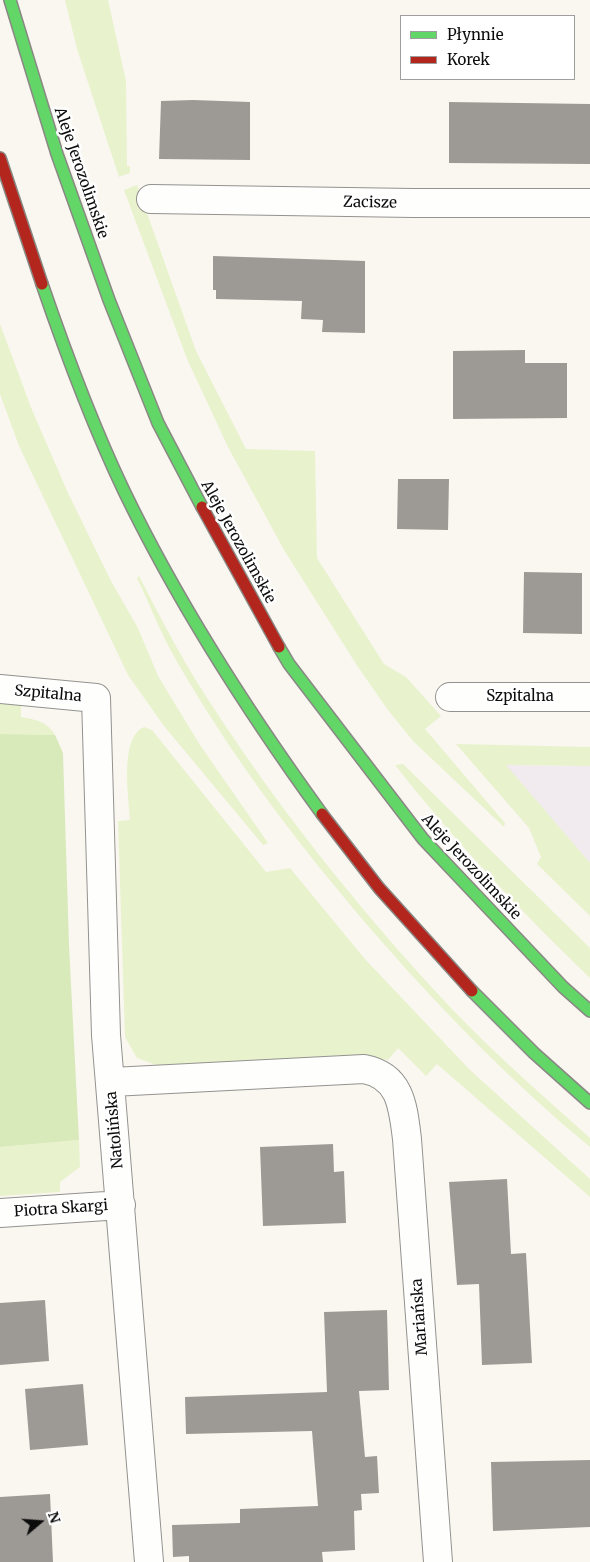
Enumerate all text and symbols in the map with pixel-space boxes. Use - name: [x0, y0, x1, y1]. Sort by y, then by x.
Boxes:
- legend: [400, 15, 575, 80]
- text: Płynnie: [447, 25, 503, 44]
- text: Korek: [447, 50, 490, 69]
- street label: Aleje Jerozolimskie: [50, 105, 112, 241]
- street label: Zacisze: [343, 194, 397, 212]
- street label: Aleje Jerozolimskie: [197, 477, 279, 607]
- street label: Szpitalna: [14, 682, 82, 706]
- street label: Szpitalna: [486, 688, 554, 706]
- street label: Aleje Jerozolimskie: [417, 811, 525, 923]
- street label: Natolińska: [103, 1091, 127, 1169]
- street label: Piotra Skargi: [13, 1197, 109, 1221]
- street label: Mariańska: [408, 1278, 432, 1356]
- north arrow: [15, 1497, 65, 1547]
- text: N: [44, 1509, 65, 1525]

